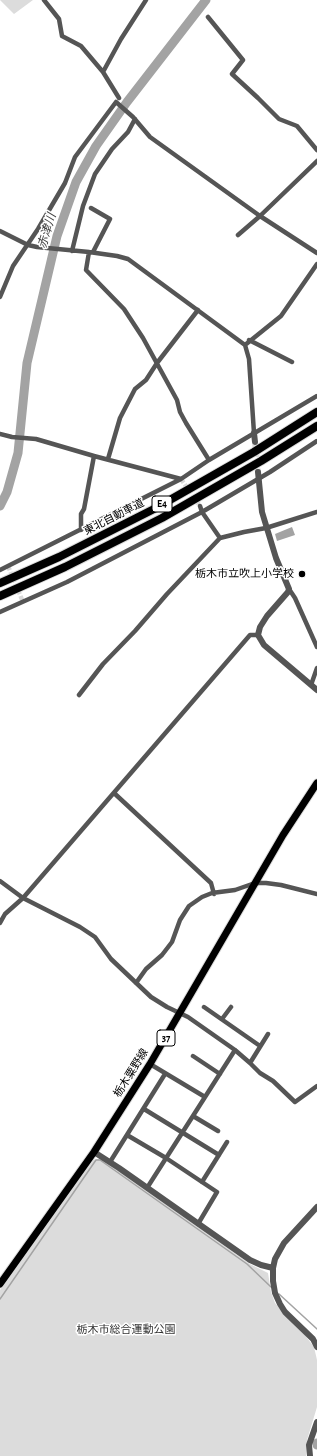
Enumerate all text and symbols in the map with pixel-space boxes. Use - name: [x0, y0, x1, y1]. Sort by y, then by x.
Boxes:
- water label: 赤津川: [35, 212, 59, 250]
- street label: 東北自動車道: [82, 496, 146, 538]
- road number: E4: [152, 496, 172, 512]
- place label: 栃木市立吹上小学校: [195, 567, 294, 581]
- marker: 栃木市立吹上小学校: [297, 569, 307, 579]
- road number: 37: [157, 1030, 175, 1046]
- street label: 栃木粟野線: [111, 1046, 151, 1100]
- park label: 栃木市総合運動公園: [77, 1323, 175, 1337]

